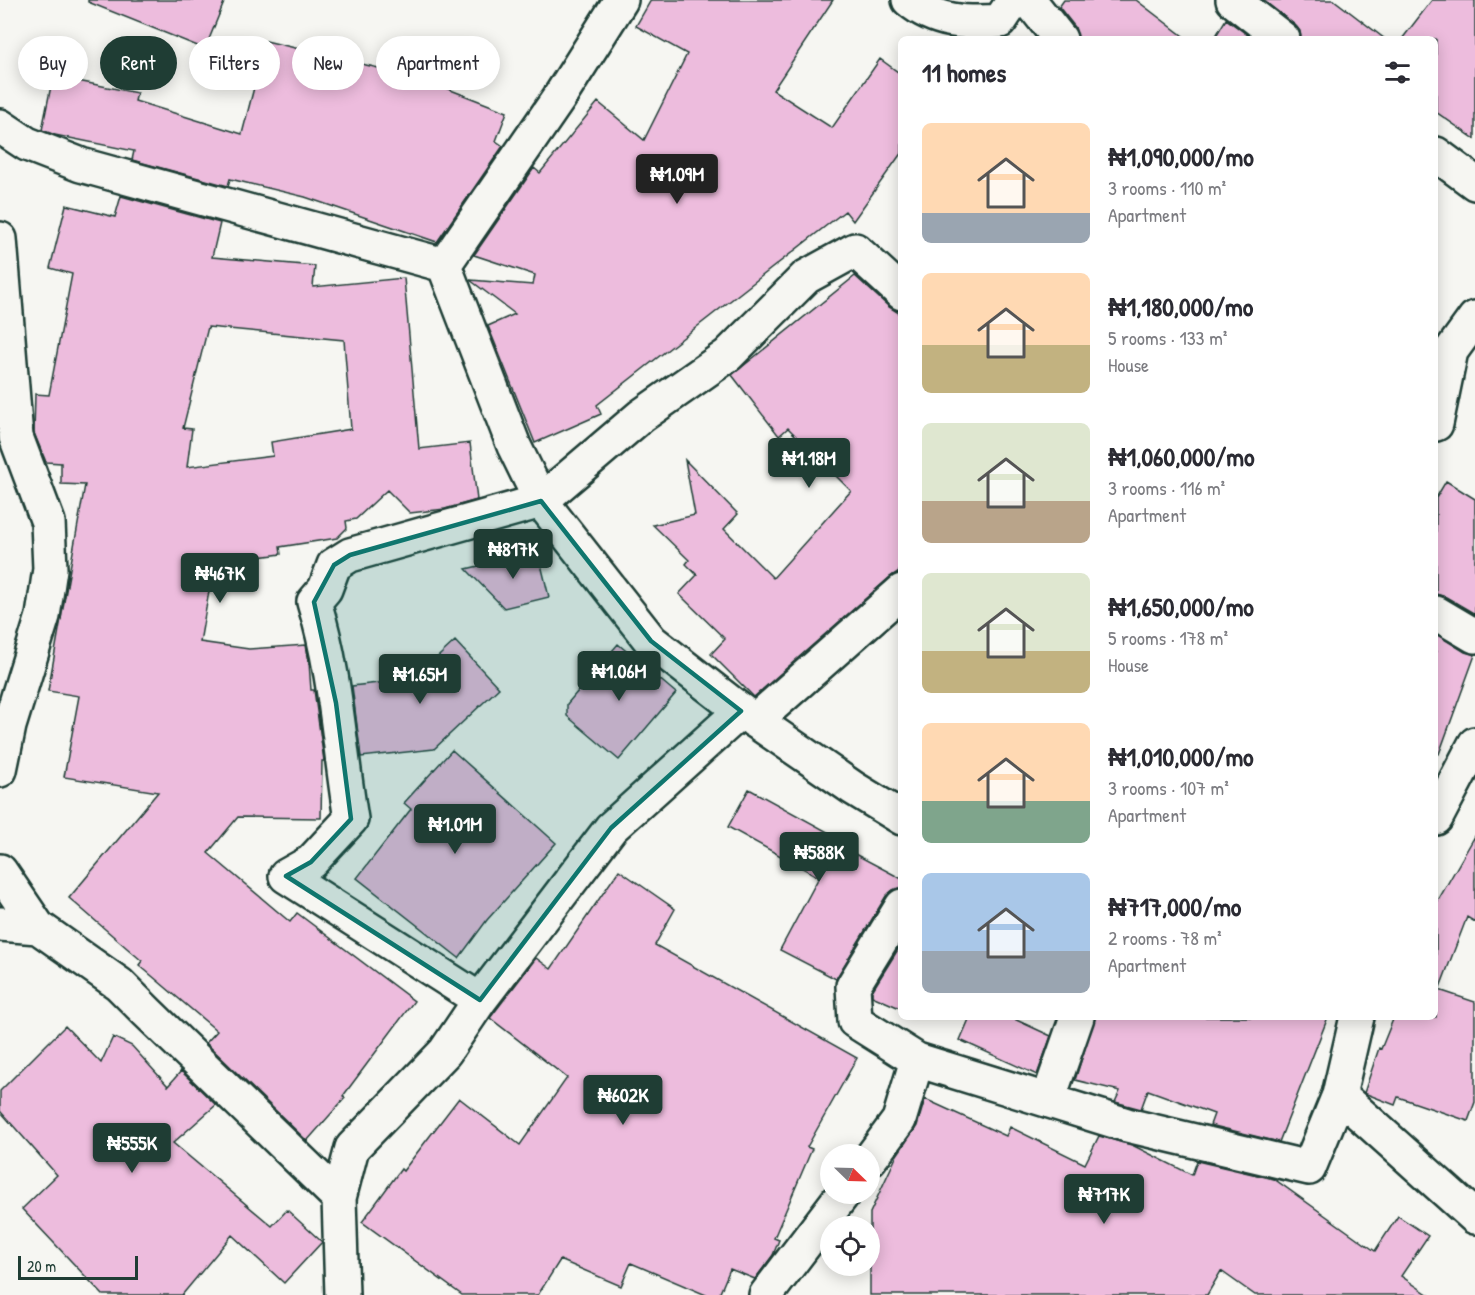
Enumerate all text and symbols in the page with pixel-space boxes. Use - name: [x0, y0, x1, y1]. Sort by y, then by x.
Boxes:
- chip: Buy: [18, 36, 88, 90]
- chip: Rent: [100, 36, 177, 90]
- chip: Filters: [189, 36, 280, 90]
- chip: New: [292, 36, 364, 90]
- chip: Apartment: [376, 36, 500, 90]
- text: 11 homes: [922, 55, 1006, 90]
- icon: filters: [1381, 56, 1414, 89]
- text: ₦1,090,000/mo: [1108, 139, 1254, 174]
- icon: home: [970, 147, 1042, 219]
- pin: ₦1.09M: [628, 154, 726, 205]
- text: ₦1.09M: [650, 160, 704, 187]
- text: 3 rooms · 110 m²: [1108, 174, 1226, 201]
- text: Apartment: [1108, 201, 1186, 228]
- text: ₦1,180,000/mo: [1108, 289, 1253, 324]
- icon: home: [970, 297, 1042, 369]
- text: 5 rooms · 133 m²: [1108, 324, 1227, 351]
- text: House: [1108, 351, 1149, 378]
- pin: ₦1.18M: [760, 438, 858, 489]
- text: ₦1,060,000/mo: [1108, 439, 1255, 474]
- text: ₦1.18M: [782, 444, 836, 471]
- icon: home: [970, 447, 1042, 519]
- text: 3 rooms · 116 m²: [1108, 474, 1225, 501]
- text: Apartment: [1108, 501, 1186, 528]
- pin: ₦817K: [471, 529, 555, 580]
- text: ₦817K: [488, 535, 538, 562]
- pin: ₦467K: [178, 553, 262, 604]
- text: ₦467K: [195, 559, 245, 586]
- text: ₦1,650,000/mo: [1108, 589, 1254, 624]
- icon: home: [970, 597, 1042, 669]
- text: 5 rooms · 178 m²: [1108, 624, 1228, 651]
- pin: ₦1.06M: [570, 651, 668, 702]
- text: House: [1108, 651, 1149, 678]
- pin: ₦1.65M: [371, 654, 469, 705]
- text: ₦1.06M: [592, 657, 646, 684]
- text: ₦1.65M: [393, 660, 447, 687]
- text: ₦1,010,000/mo: [1108, 739, 1254, 774]
- icon: home: [970, 747, 1042, 819]
- text: 3 rooms · 107 m²: [1108, 774, 1229, 801]
- text: Apartment: [1108, 801, 1186, 828]
- pin: ₦1.01M: [406, 804, 504, 855]
- text: ₦1.01M: [428, 810, 482, 837]
- pin: ₦588K: [777, 832, 861, 883]
- text: ₦588K: [794, 838, 844, 865]
- text: ₦717,000/mo: [1108, 889, 1241, 924]
- icon: home: [970, 897, 1042, 969]
- text: 2 rooms · 78 m²: [1108, 924, 1222, 951]
- text: Apartment: [1108, 951, 1186, 978]
- pin: ₦602K: [581, 1075, 665, 1126]
- text: ₦602K: [597, 1081, 649, 1108]
- pin: ₦555K: [90, 1123, 174, 1174]
- text: ₦555K: [107, 1129, 157, 1156]
- north arrow: [820, 1144, 880, 1204]
- map controls: [820, 1144, 880, 1276]
- pin: ₦717K: [1062, 1174, 1146, 1225]
- text: ₦717K: [1078, 1180, 1130, 1207]
- button: locate: [820, 1216, 880, 1276]
- scale bar: [18, 1253, 138, 1280]
- text: 20 m: [27, 1255, 56, 1277]

